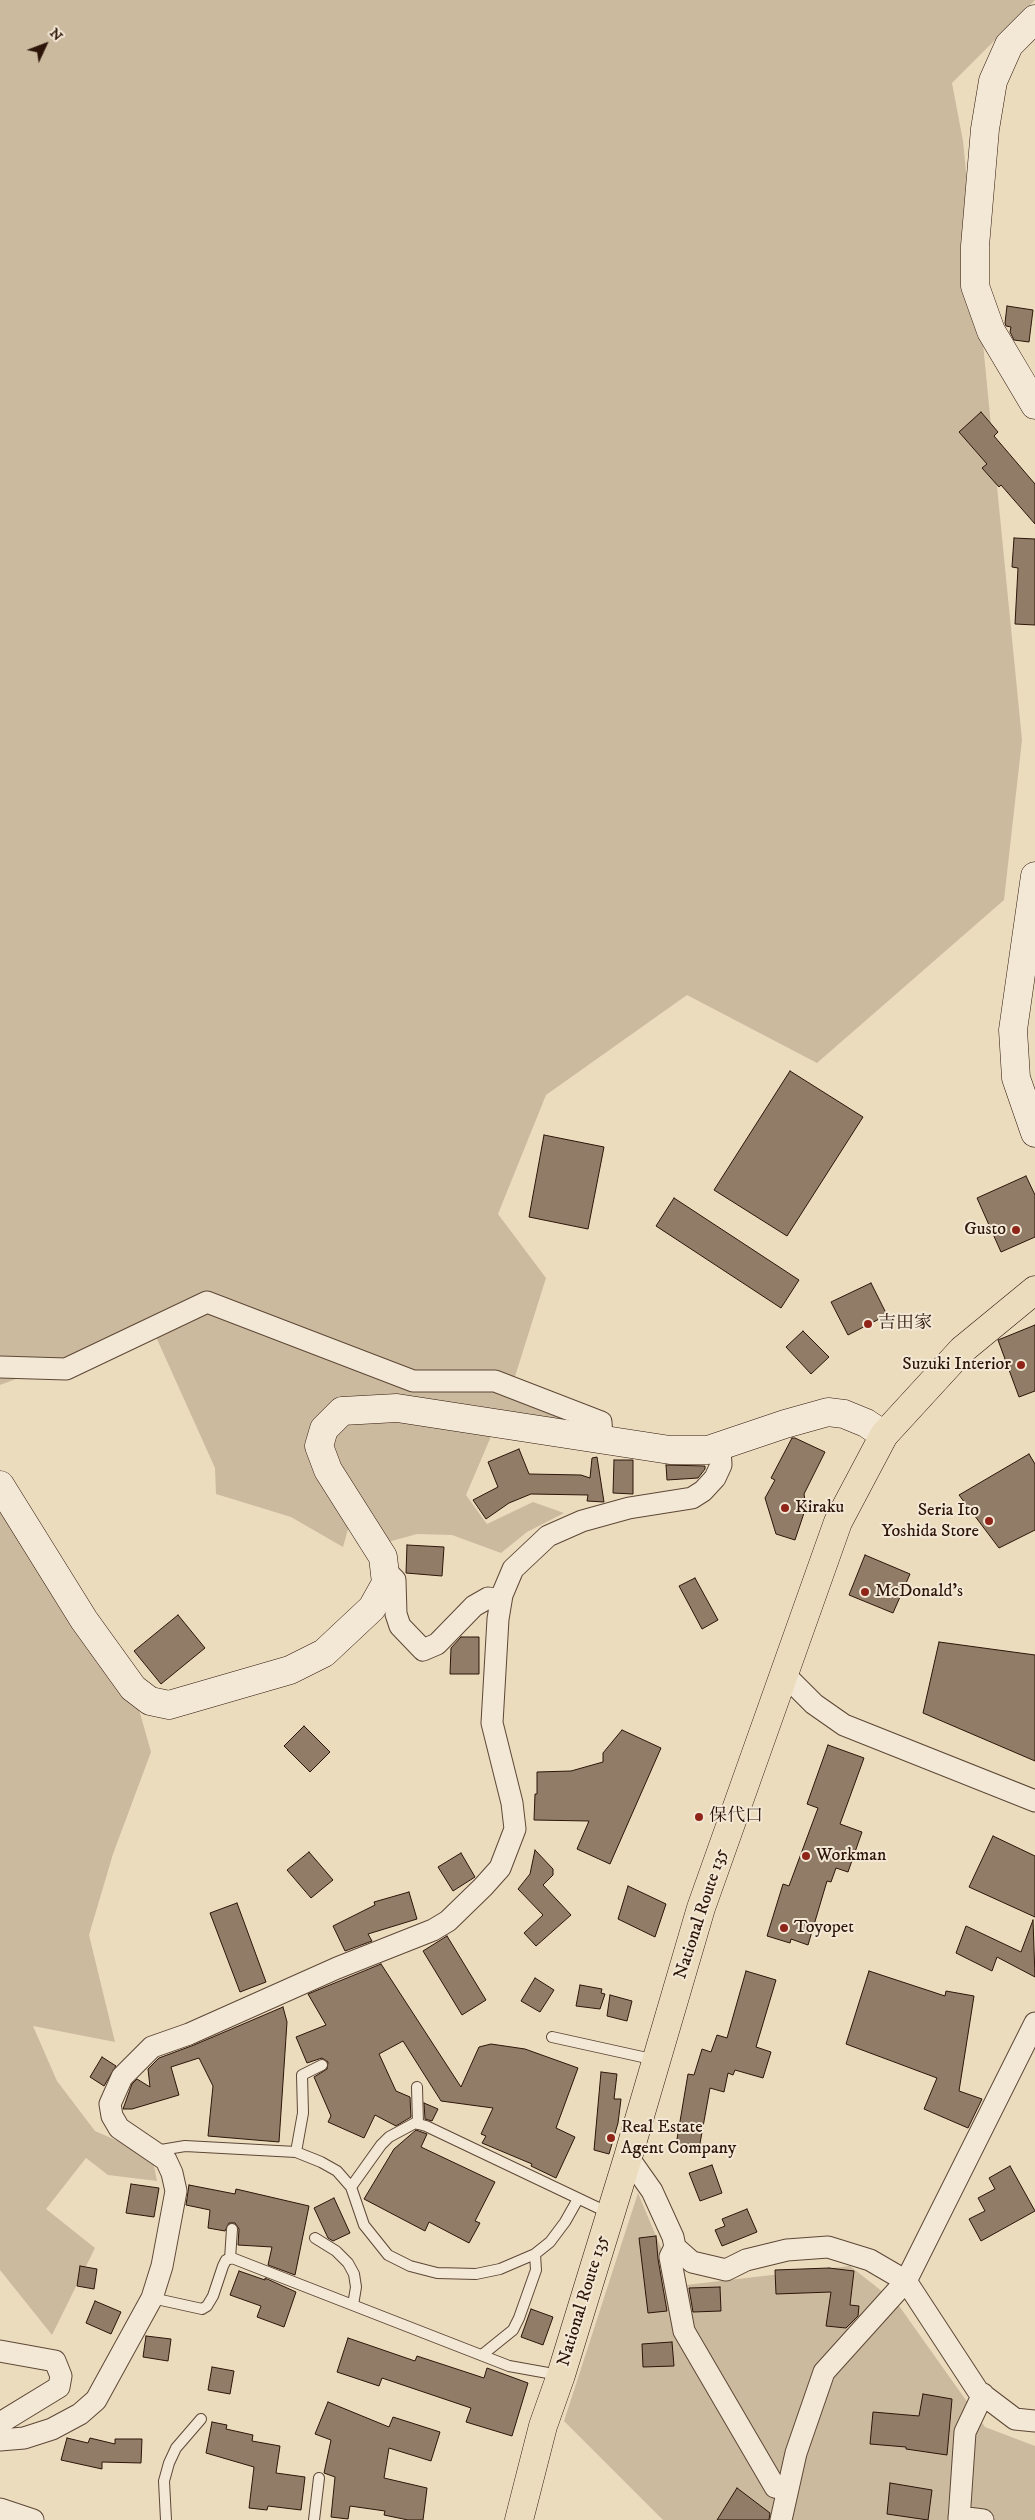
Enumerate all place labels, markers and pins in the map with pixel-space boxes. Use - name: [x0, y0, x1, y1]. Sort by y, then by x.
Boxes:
- place label: Gusto: [964, 1219, 1006, 1241]
- marker: Gusto: [1010, 1224, 1022, 1236]
- place label: 吉田家: [878, 1313, 932, 1335]
- marker: 吉田家: [862, 1318, 874, 1330]
- place label: Suzuki Interior: [902, 1354, 1011, 1376]
- marker: Suzuki Interior: [1015, 1359, 1027, 1371]
- place label: Kiraku: [795, 1497, 844, 1519]
- place label: Seria Ito Yoshida Store: [881, 1500, 979, 1542]
- marker: Kiraku: [779, 1502, 791, 1514]
- marker: Seria Ito Yoshida Store: [983, 1515, 995, 1527]
- place label: McDonald's: [875, 1581, 963, 1603]
- marker: McDonald's: [859, 1586, 871, 1598]
- place label: 保代口: [709, 1806, 763, 1828]
- marker: 保代口: [693, 1811, 705, 1823]
- place label: Workman: [816, 1845, 886, 1867]
- marker: Workman: [800, 1850, 812, 1862]
- place label: Toyopet: [794, 1917, 854, 1939]
- marker: Toyopet: [778, 1922, 790, 1934]
- place label: Real Estate Agent Company: [621, 2117, 736, 2160]
- marker: Real Estate Agent Company: [605, 2132, 617, 2144]

